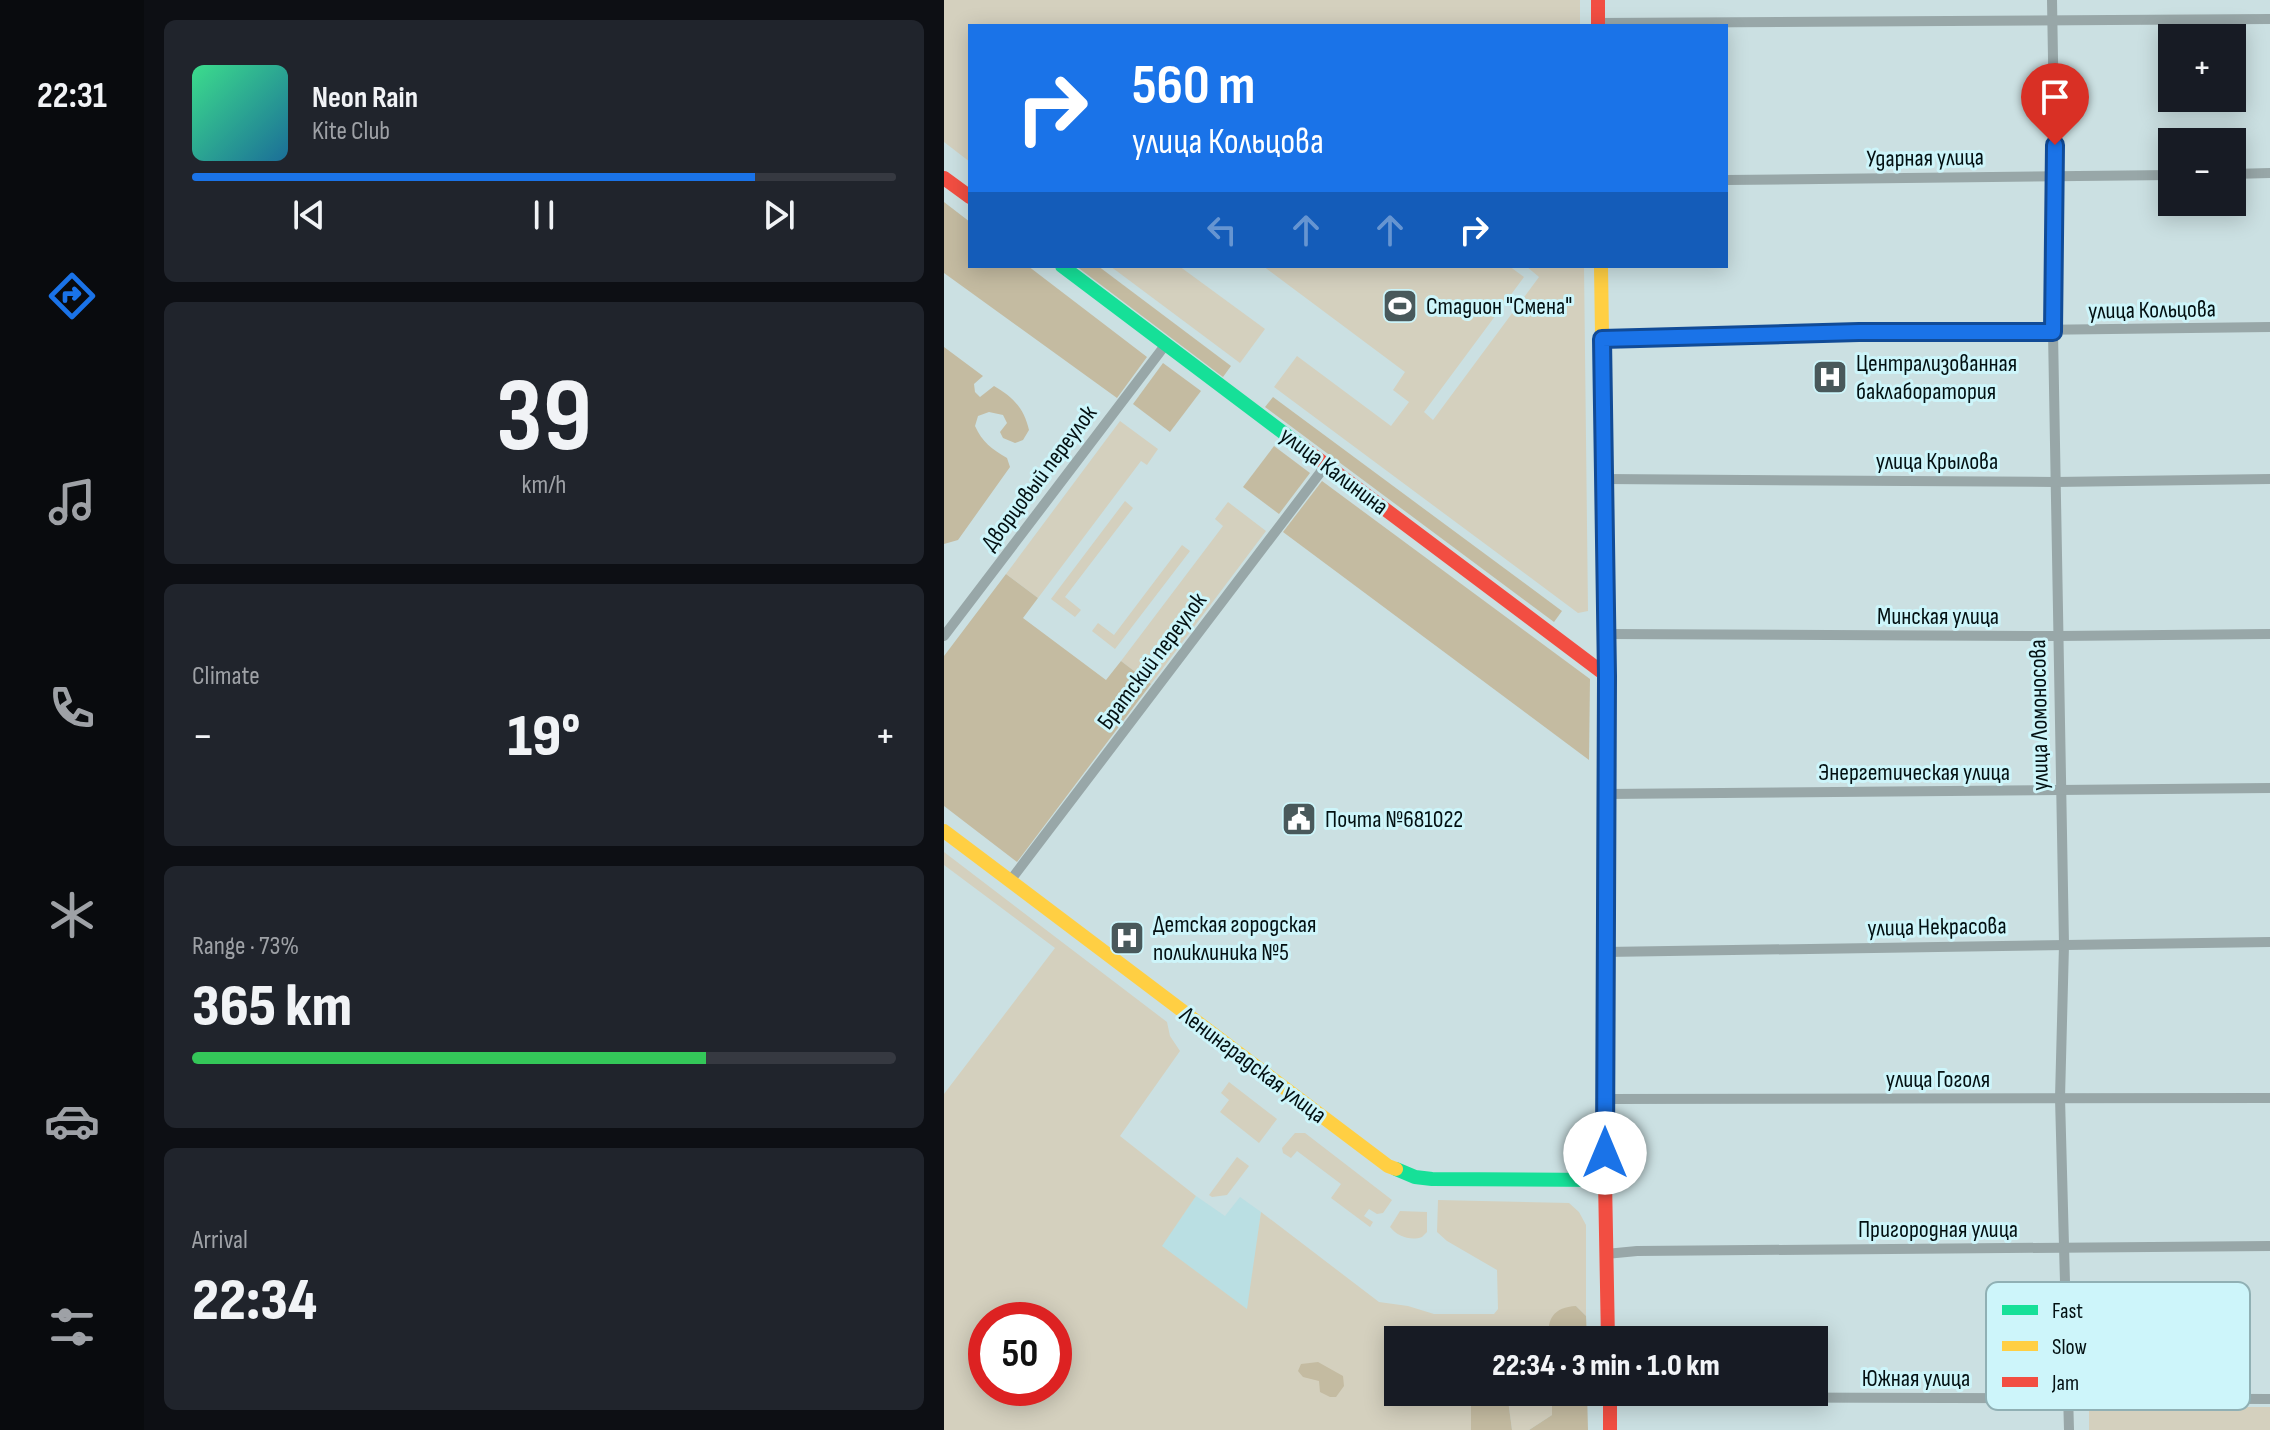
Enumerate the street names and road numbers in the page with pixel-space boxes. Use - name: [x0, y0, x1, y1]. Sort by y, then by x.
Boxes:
- street label: Ударная улица: [1866, 142, 1984, 174]
- street label: улица Кольцова: [2088, 294, 2216, 326]
- street label: Дворцовый переулок: [975, 399, 1104, 557]
- street label: улица Калинина: [1274, 421, 1394, 521]
- street label: улица Крылова: [1876, 447, 1998, 476]
- street label: Братский переулок: [1091, 586, 1213, 735]
- street label: Минская улица: [1877, 602, 1999, 631]
- street label: улица Ломоносова: [2023, 639, 2055, 791]
- street label: Энергетическая улица: [1818, 758, 2010, 787]
- street label: улица Некрасова: [1867, 911, 2007, 943]
- street label: Ленинградская улица: [1173, 1000, 1332, 1130]
- street label: улица Гоголя: [1886, 1065, 1990, 1094]
- street label: Пригородная улица: [1858, 1215, 2018, 1244]
- street label: Южная улица: [1862, 1364, 1970, 1393]

